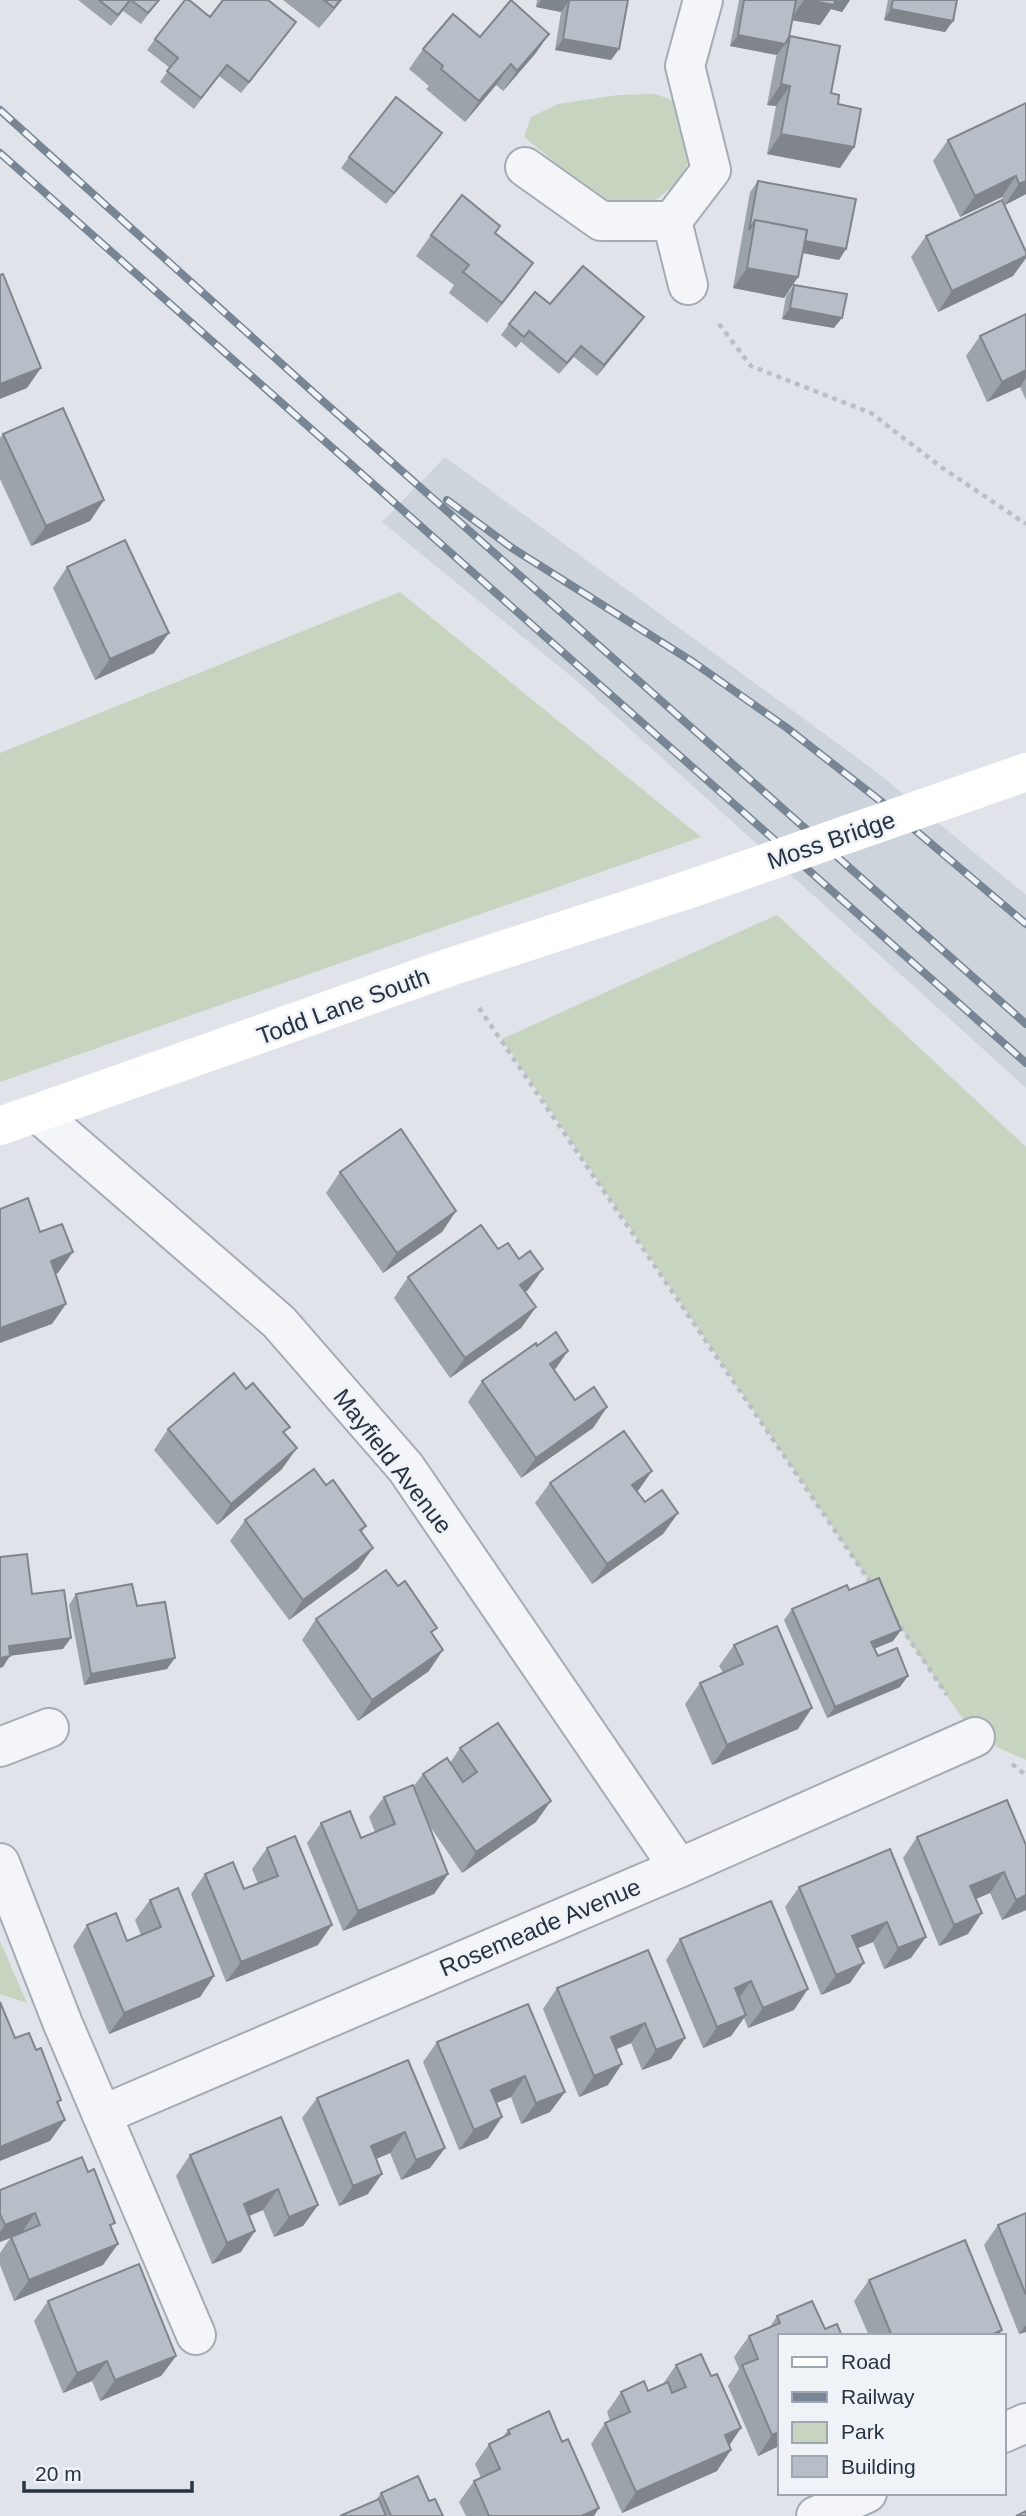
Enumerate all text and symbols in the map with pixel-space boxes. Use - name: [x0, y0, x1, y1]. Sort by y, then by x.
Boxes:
- street label: Moss Bridge: [764, 806, 898, 874]
- street label: Todd Lane South: [253, 962, 433, 1050]
- street label: Mayfield Avenue: [328, 1383, 458, 1539]
- street label: Rosemeade Avenue: [435, 1872, 645, 1982]
- legend: [778, 2334, 1005, 2495]
- text: Road: [841, 2350, 891, 2373]
- text: Railway: [841, 2385, 915, 2408]
- text: Park: [841, 2420, 885, 2443]
- scale bar: [24, 2450, 192, 2494]
- text: Building: [841, 2455, 916, 2478]
- text: 20 m: [35, 2462, 82, 2485]

